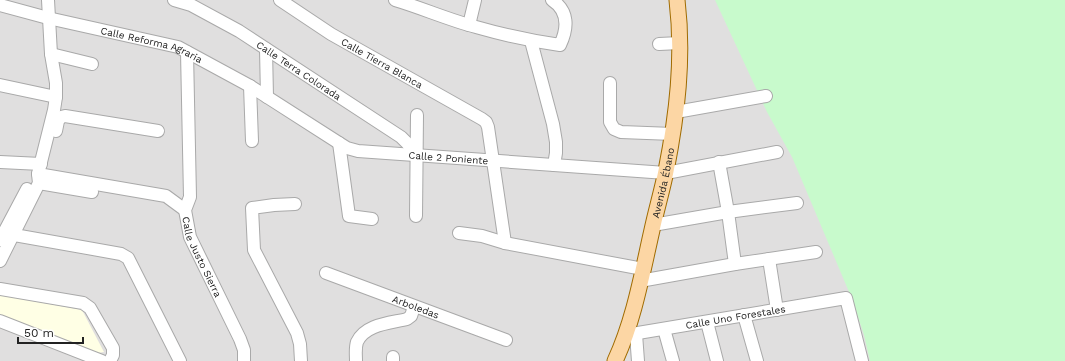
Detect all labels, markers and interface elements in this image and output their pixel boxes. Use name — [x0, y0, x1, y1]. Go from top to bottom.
street label: Calle Reforma Agraria — [100, 24, 205, 65]
street label: Calle Tierra Blanca — [340, 36, 425, 90]
street label: Calle Terra Colorada — [255, 39, 344, 102]
street label: Avenida Ébano — [649, 147, 676, 219]
street label: Calle 2 Poniente — [408, 149, 489, 166]
street label: Calle Justo Sierra — [181, 216, 224, 299]
street label: Arboledas — [391, 293, 441, 320]
street label: Calle Uno Forestales — [685, 303, 786, 330]
scale bar — [18, 319, 83, 345]
text: 50 m — [24, 326, 54, 340]

